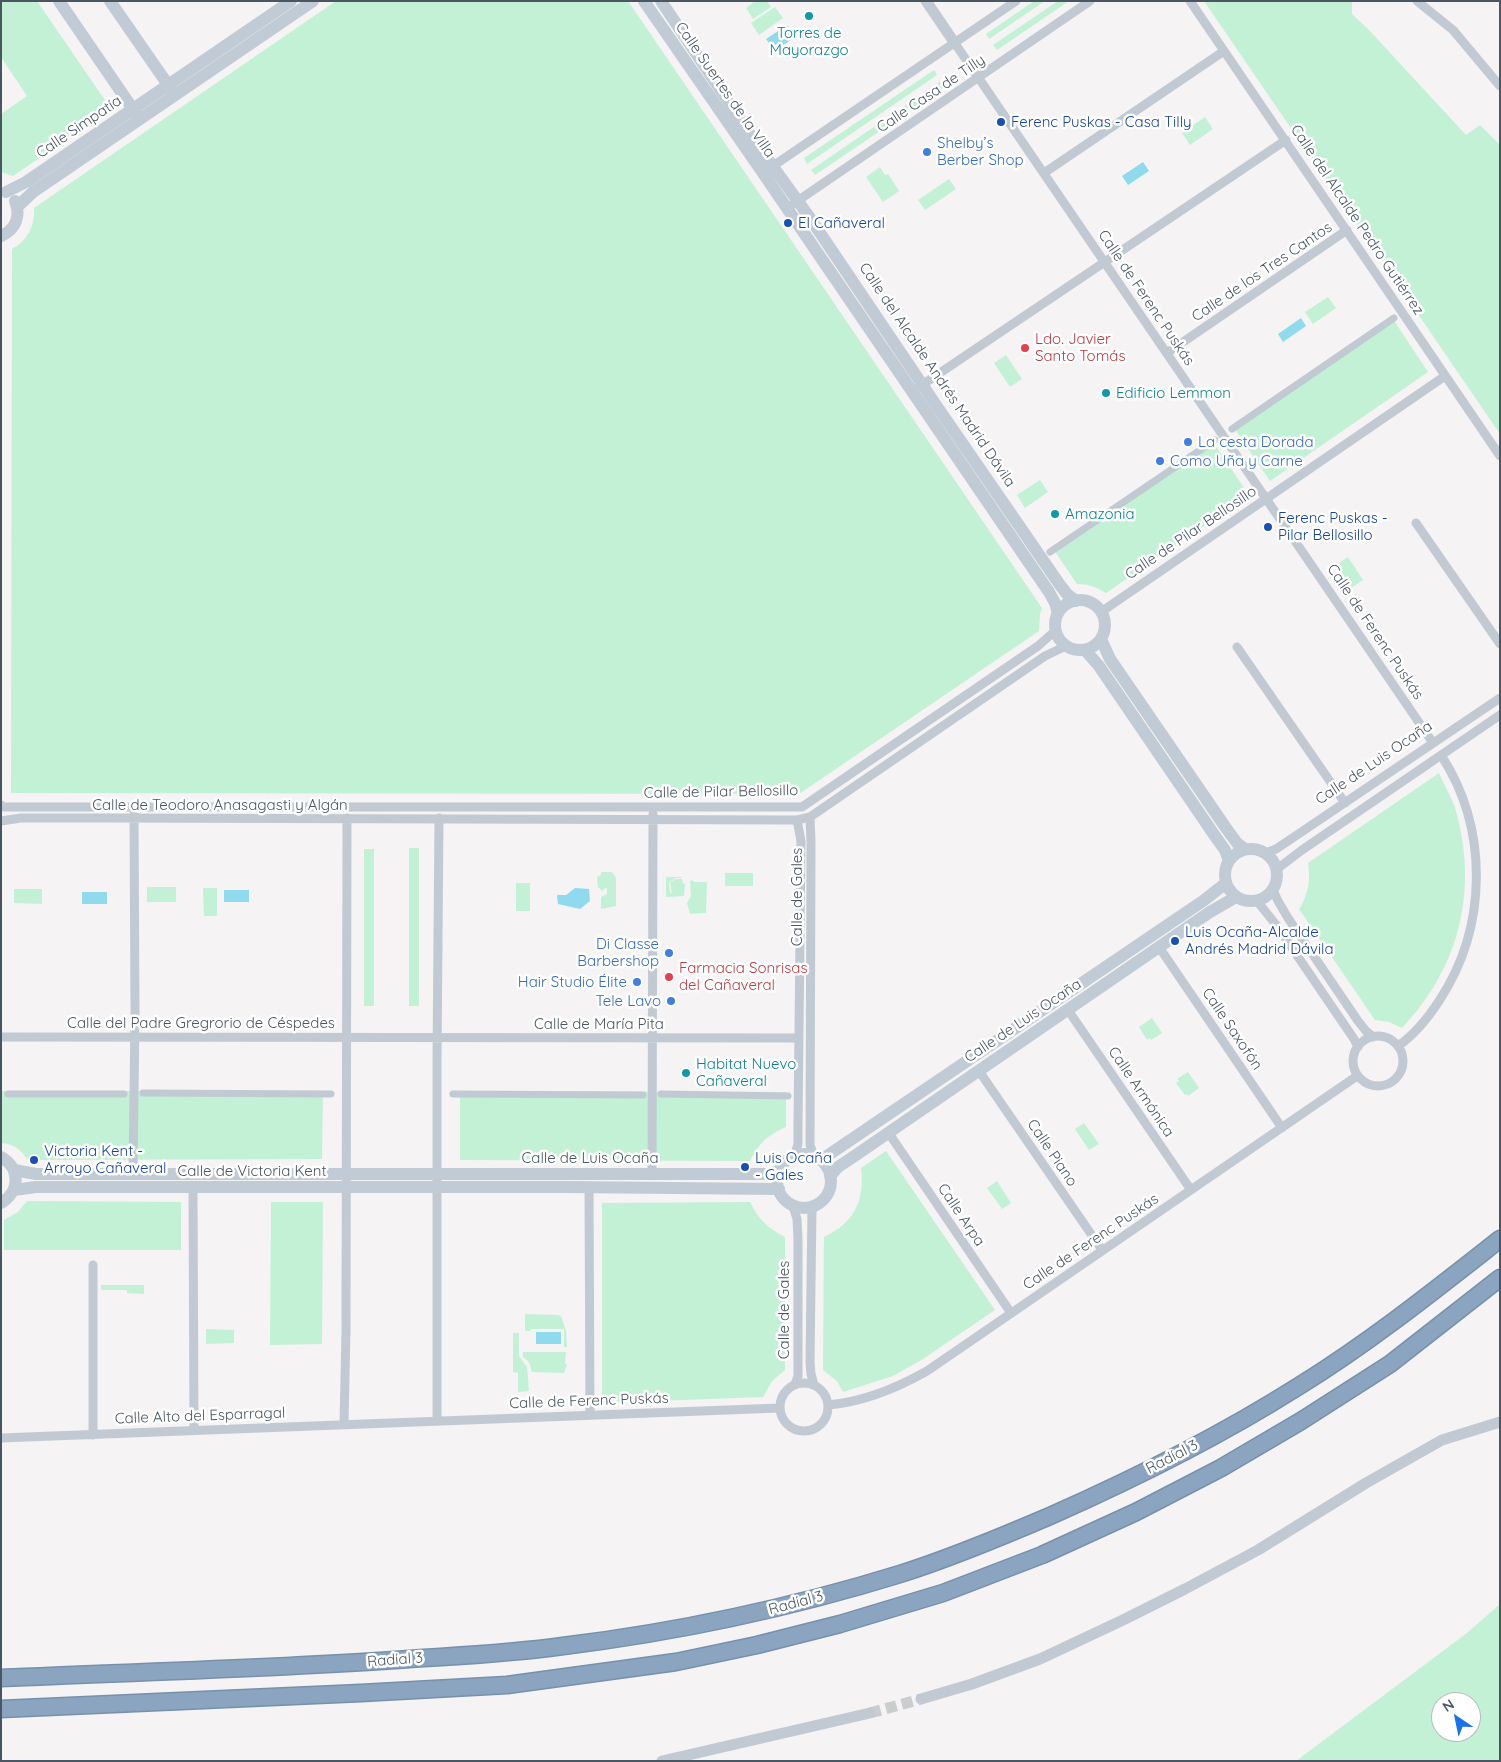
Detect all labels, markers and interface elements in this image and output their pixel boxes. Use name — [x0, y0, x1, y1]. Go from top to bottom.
marker: Torres de Mayorazgo — [803, 10, 815, 22]
street label: Calle Suertes de la Villa — [671, 19, 779, 161]
place label: Torres de Mayorazgo — [770, 24, 848, 59]
street label: Calle Casa de Tilly — [874, 51, 988, 137]
street label: Calle Simpatía — [33, 92, 125, 162]
place label: Ferenc Puskas - Casa Tilly — [1011, 113, 1191, 131]
marker: Ferenc Puskas - Casa Tilly — [995, 116, 1007, 128]
street label: Calle del Alcalde Pedro Gutiérrez — [1286, 121, 1428, 319]
place label: Shelby’s Berber Shop — [937, 134, 1024, 169]
marker: Shelby’s Berber Shop — [921, 146, 933, 158]
place label: El Cañaveral — [798, 214, 885, 232]
marker: El Cañaveral — [782, 217, 794, 229]
street label: Calle de los Tres Cantos — [1188, 218, 1336, 326]
street label: Calle de Ferenc Puskás — [1094, 227, 1198, 369]
street label: Calle del Alcalde Andrés Madrid Dávila — [855, 259, 1019, 491]
place label: Ldo. Javier Santo Tomás — [1035, 330, 1125, 365]
marker: Ldo. Javier Santo Tomás — [1019, 342, 1031, 354]
place label: Edificio Lemmon — [1116, 384, 1231, 402]
marker: Edificio Lemmon — [1100, 387, 1112, 399]
place label: La cesta Dorada — [1198, 433, 1314, 451]
marker: La cesta Dorada — [1182, 436, 1194, 448]
place label: Como Uña y Carne — [1170, 452, 1303, 470]
marker: Como Uña y Carne — [1154, 455, 1166, 467]
street label: Calle de Pilar Bellosillo — [1122, 482, 1260, 584]
place label: Amazonia — [1065, 505, 1135, 523]
marker: Amazonia — [1049, 508, 1061, 520]
place label: Ferenc Puskas - Pilar Bellosillo — [1278, 509, 1388, 544]
marker: Ferenc Puskas - Pilar Bellosillo — [1262, 521, 1274, 533]
street label: Calle de Ferenc Puskás — [1323, 561, 1427, 703]
street label: Calle de Luis Ocaña — [1312, 717, 1436, 809]
street label: Calle de Pilar Bellosillo — [644, 782, 798, 802]
street label: Calle de Teodoro Anasagasti y Algán — [92, 796, 348, 814]
street label: Calle de Gales — [788, 848, 806, 946]
place label: Luis Ocaña-Alcalde Andrés Madrid Dávila — [1185, 923, 1334, 958]
place label: Di Classe Barbershop — [577, 935, 659, 970]
marker: Luis Ocaña-Alcalde Andrés Madrid Dávila — [1169, 935, 1181, 947]
marker: Di Classe Barbershop — [663, 947, 675, 959]
place label: Farmacia Sonrisas del Cañaveral — [679, 959, 807, 994]
marker: Farmacia Sonrisas del Cañaveral — [663, 971, 675, 983]
place label: Hair Studio Élite — [518, 973, 627, 991]
street label: Calle de Luis Ocaña — [961, 975, 1085, 1067]
marker: Hair Studio Élite — [631, 976, 643, 988]
street label: Calle Saxofón — [1198, 985, 1266, 1073]
place label: Tele Lavo — [596, 992, 661, 1010]
marker: Tele Lavo — [665, 995, 677, 1007]
street label: Calle del Padre Gregrorio de Céspedes — [67, 1014, 335, 1032]
street label: Calle de María Pita — [534, 1015, 664, 1033]
street label: Calle Armónica — [1104, 1043, 1178, 1141]
place label: Habitat Nuevo Cañaveral — [696, 1055, 796, 1090]
marker: Habitat Nuevo Cañaveral — [680, 1067, 692, 1079]
street label: Calle Piano — [1023, 1116, 1081, 1190]
place label: Victoria Kent - Arroyo Cañaveral — [44, 1142, 167, 1177]
street label: Calle de Luis Ocaña — [522, 1149, 658, 1167]
place label: Luis Ocaña - Gales — [755, 1149, 832, 1184]
marker: Victoria Kent - Arroyo Cañaveral — [28, 1154, 40, 1166]
marker: Luis Ocaña - Gales — [739, 1161, 751, 1173]
street label: Calle de Victoria Kent — [177, 1162, 327, 1180]
street label: Calle Arpa — [933, 1180, 989, 1250]
street label: Calle de Ferenc Puskás — [1020, 1190, 1162, 1294]
street label: Calle de Gales — [775, 1261, 793, 1359]
street label: Calle de Ferenc Puskás — [509, 1389, 669, 1413]
street label: Calle Alto del Esparragal — [114, 1404, 286, 1428]
street label: Radial 3 — [1143, 1436, 1201, 1478]
street label: Radial 3 — [767, 1587, 825, 1619]
street label: Radial 3 — [366, 1649, 424, 1671]
north arrow — [1431, 1692, 1481, 1742]
text: N — [1439, 1695, 1457, 1716]

